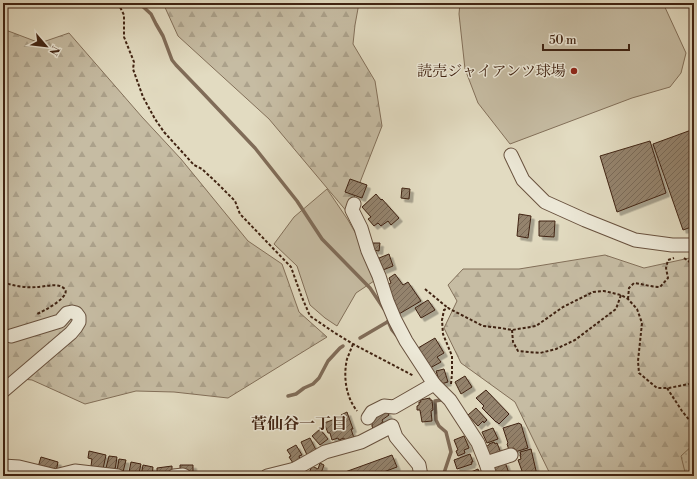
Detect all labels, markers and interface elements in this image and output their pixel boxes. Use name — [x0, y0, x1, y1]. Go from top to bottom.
north arrow — [26, 26, 66, 66]
scale bar — [543, 26, 629, 52]
text: 50 m — [549, 33, 577, 48]
text: N — [46, 43, 62, 58]
place label: 読売ジャイアンツ球場 — [417, 62, 566, 81]
marker: 読売ジャイアンツ球場 — [569, 66, 579, 76]
district label: 菅仙谷一丁目 — [251, 414, 347, 434]

